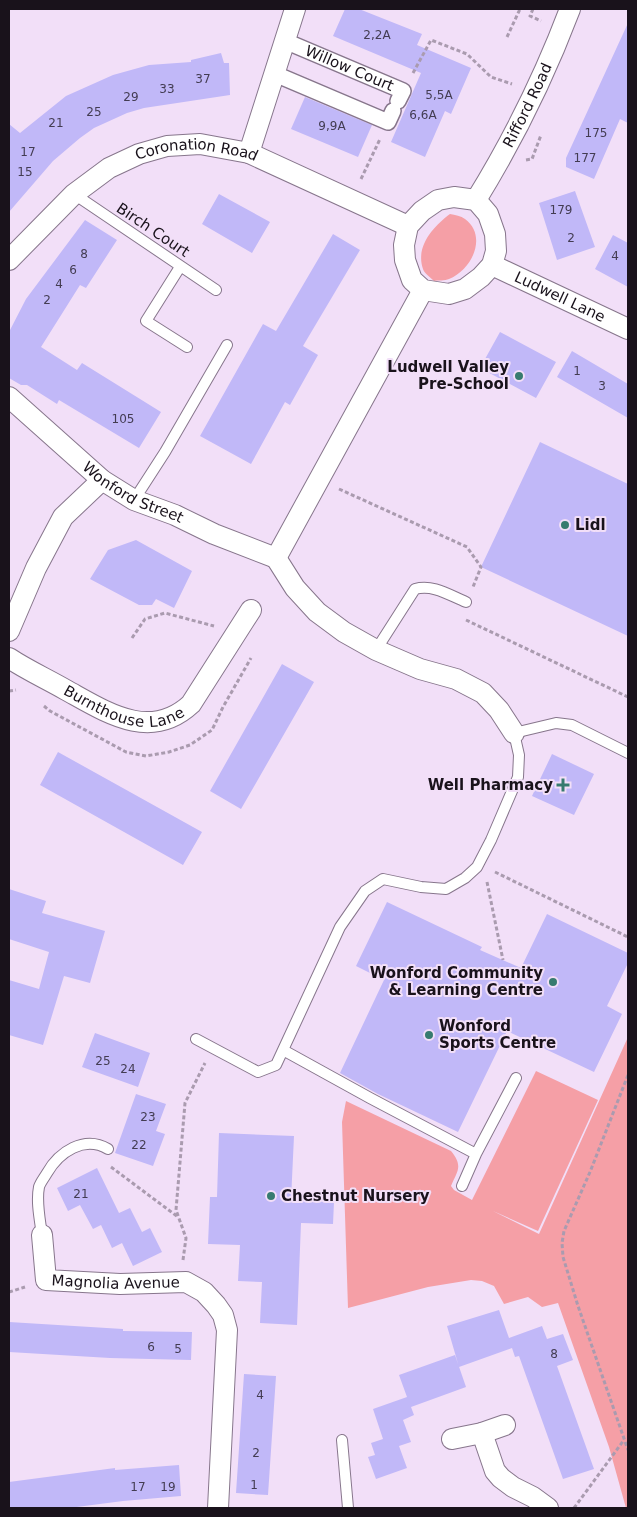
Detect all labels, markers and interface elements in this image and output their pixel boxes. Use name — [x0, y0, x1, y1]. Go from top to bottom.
house number: 2,2A — [363, 28, 391, 42]
street label: Willow Court — [302, 42, 397, 95]
street label: Rifford Road — [499, 60, 556, 151]
house number: 37 — [195, 72, 211, 86]
house number: 33 — [159, 82, 175, 96]
house number: 5,5A — [425, 88, 453, 102]
house number: 29 — [123, 90, 139, 104]
house number: 25 — [86, 105, 102, 119]
house number: 6,6A — [409, 108, 437, 122]
house number: 21 — [48, 116, 64, 130]
house number: 9,9A — [318, 119, 346, 133]
house number: 175 — [585, 126, 607, 140]
street label: Coronation Road — [133, 135, 261, 165]
house number: 17 — [20, 145, 36, 159]
house number: 177 — [574, 151, 596, 165]
house number: 15 — [17, 165, 33, 179]
street label: Birch Court — [113, 199, 193, 261]
house number: 179 — [550, 203, 572, 217]
house number: 2 — [567, 231, 575, 245]
house number: 8 — [80, 247, 88, 261]
house number: 4 — [611, 249, 619, 263]
house number: 6 — [69, 263, 77, 277]
street label: Ludwell Lane — [512, 268, 608, 326]
house number: 4 — [55, 277, 63, 291]
house number: 2 — [43, 293, 51, 307]
place label: Ludwell Valley Pre-School — [387, 358, 509, 393]
house number: 1 — [573, 364, 581, 378]
marker: Ludwell Valley Pre-School — [513, 370, 525, 382]
house number: 3 — [598, 379, 606, 393]
house number: 105 — [112, 412, 134, 426]
street label: Wonford Street — [79, 458, 187, 527]
place label: Lidl — [575, 516, 606, 534]
marker: Lidl — [559, 519, 571, 531]
street label: Burnthouse Lane — [61, 682, 188, 731]
place label: Well Pharmacy — [428, 776, 553, 794]
marker: Well Pharmacy — [557, 779, 569, 791]
place label: Wonford Community & Learning Centre — [370, 964, 543, 999]
marker: Wonford Community & Learning Centre — [547, 976, 559, 988]
place label: Wonford Sports Centre — [439, 1017, 556, 1052]
marker: Wonford Sports Centre — [423, 1029, 435, 1041]
house number: 25 — [95, 1054, 111, 1068]
house number: 24 — [120, 1062, 136, 1076]
house number: 23 — [140, 1110, 156, 1124]
house number: 22 — [131, 1138, 147, 1152]
house number: 21 — [73, 1187, 89, 1201]
place label: Chestnut Nursery — [281, 1187, 430, 1205]
marker: Chestnut Nursery — [265, 1190, 277, 1202]
street label: Magnolia Avenue — [51, 1271, 180, 1293]
house number: 6 — [147, 1340, 155, 1354]
house number: 5 — [174, 1342, 182, 1356]
house number: 8 — [550, 1347, 558, 1361]
house number: 4 — [256, 1388, 264, 1402]
house number: 2 — [252, 1446, 260, 1460]
house number: 1 — [250, 1478, 258, 1492]
house number: 17 — [130, 1480, 146, 1494]
house number: 19 — [160, 1480, 176, 1494]

